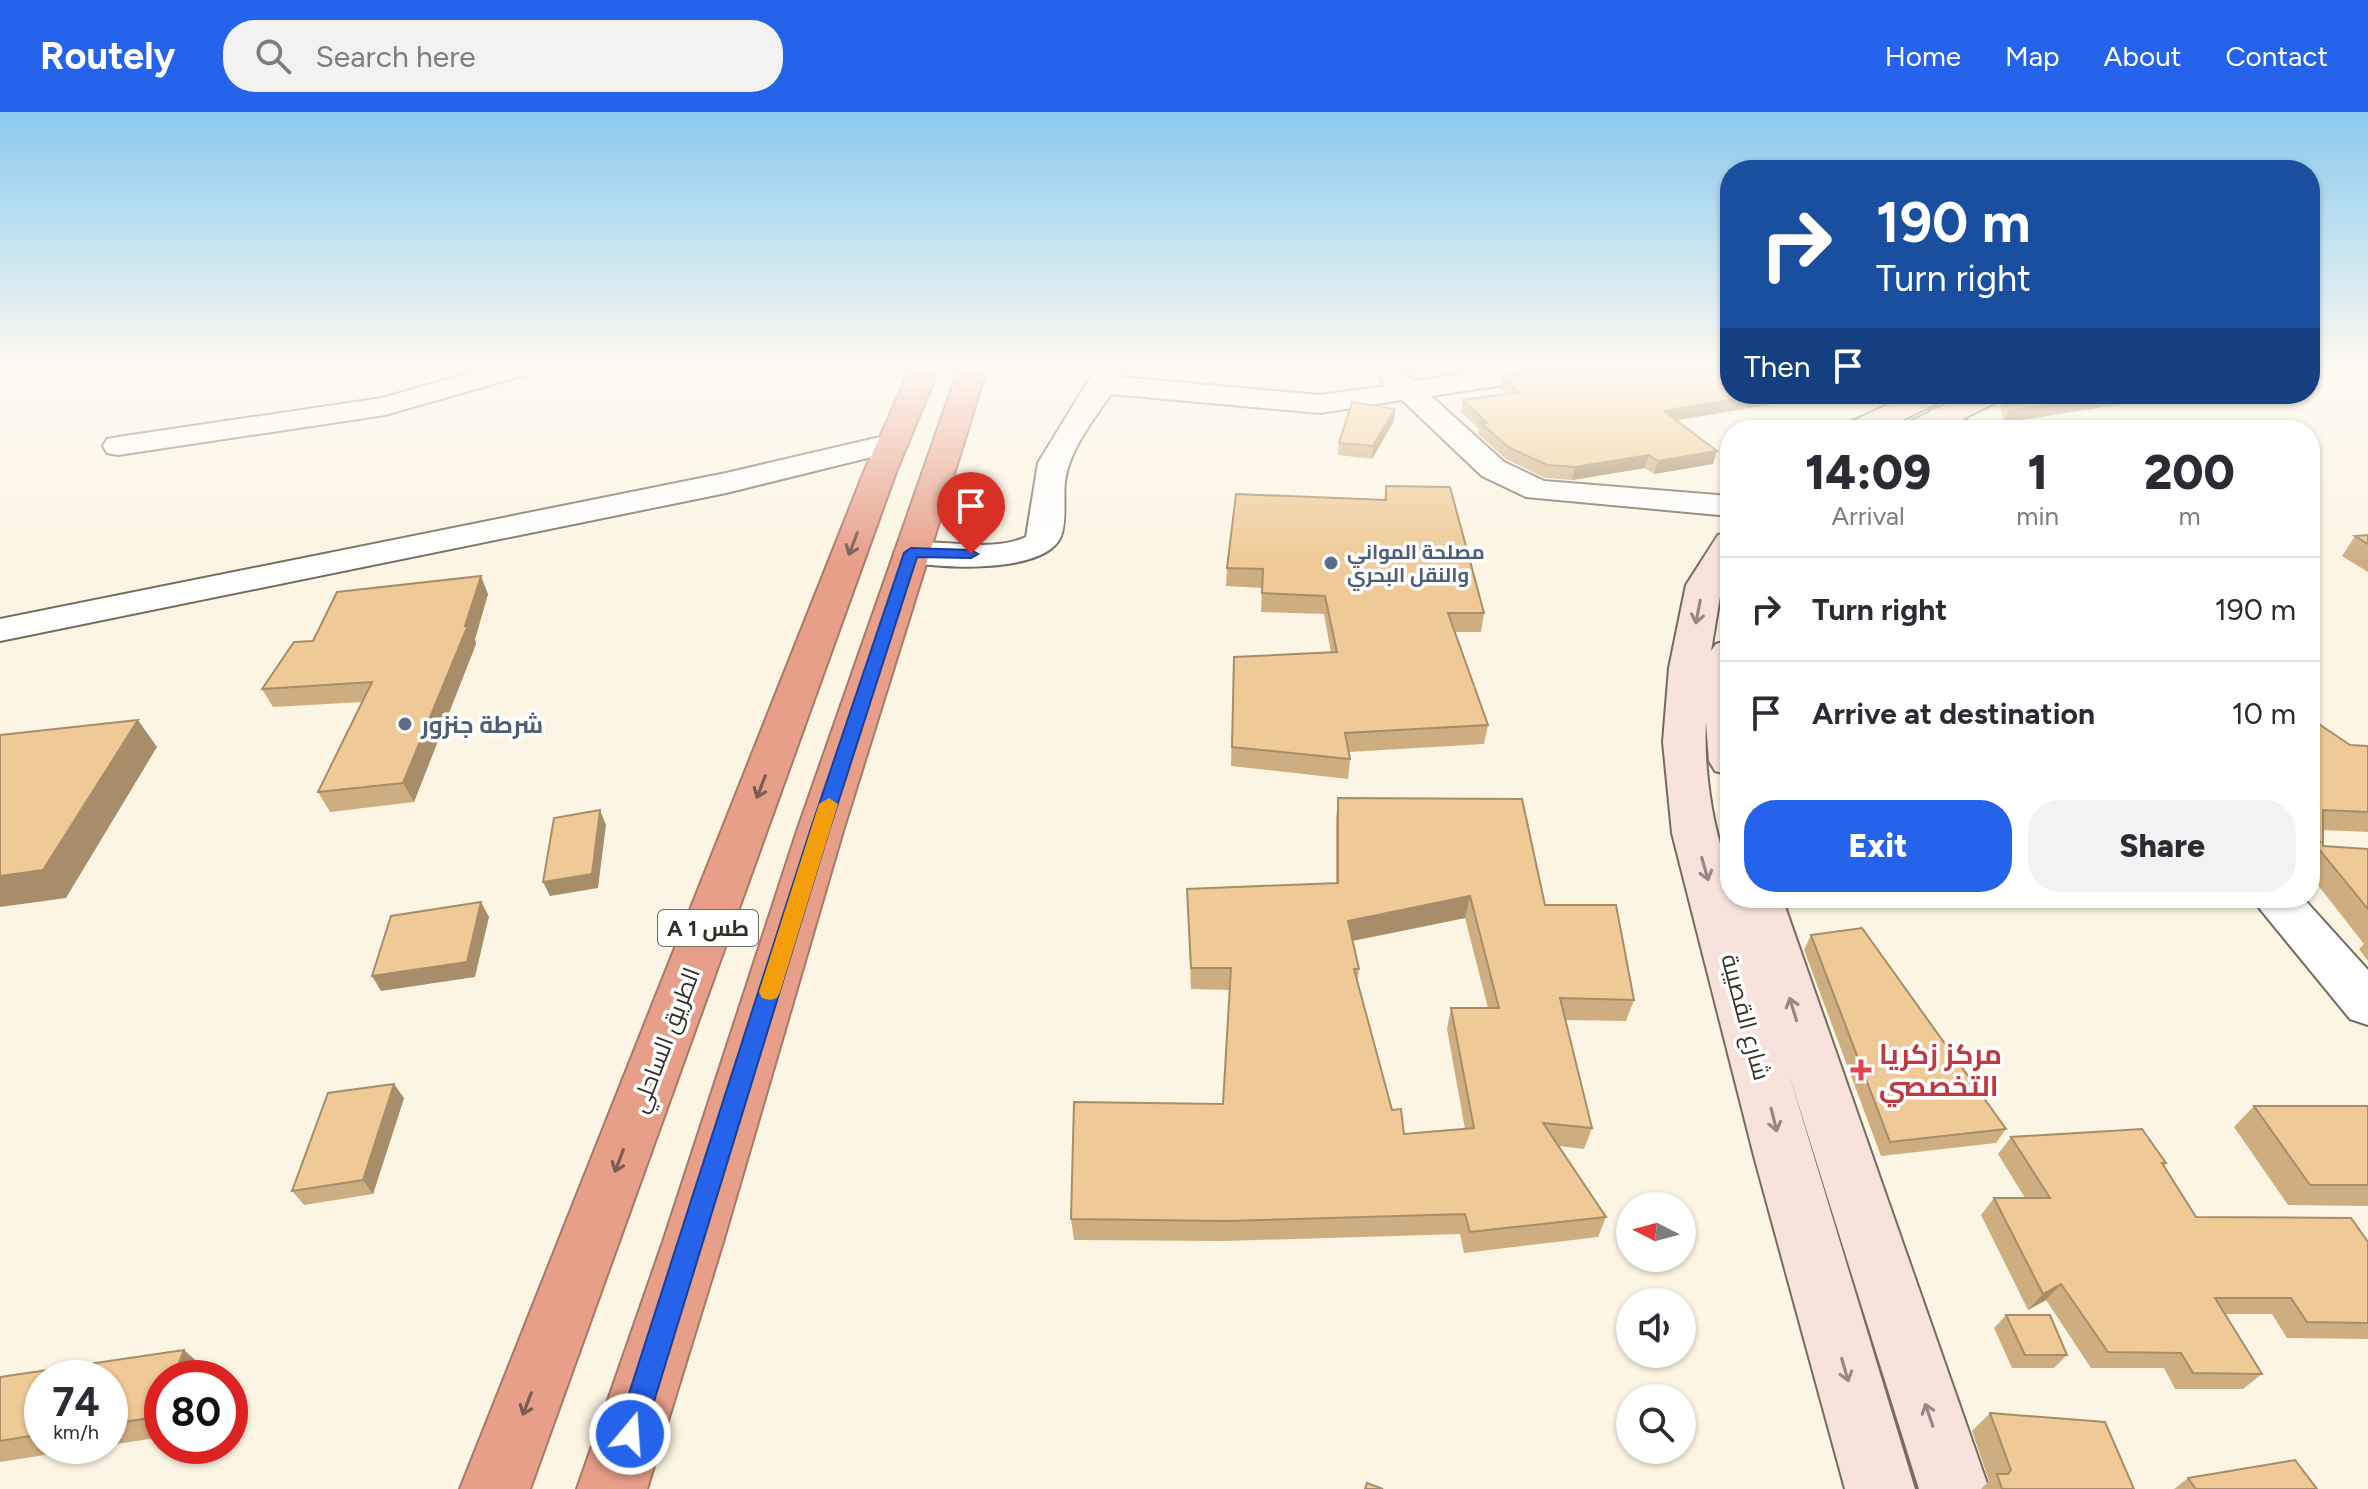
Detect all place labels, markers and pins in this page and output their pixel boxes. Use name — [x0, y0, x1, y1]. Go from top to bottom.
pin — [937, 472, 1005, 554]
place label: مصلحة المواني والنقل البحري — [1347, 540, 1485, 591]
marker: مصلحة المواني والنقل البحري — [1322, 554, 1340, 572]
place label: شرطة جنزور — [420, 710, 543, 739]
marker: شرطة جنزور — [396, 715, 414, 733]
place label: مركز زكريا التخصصي — [1879, 1037, 2002, 1108]
marker: مركز زكريا التخصصي — [1850, 1059, 1872, 1081]

